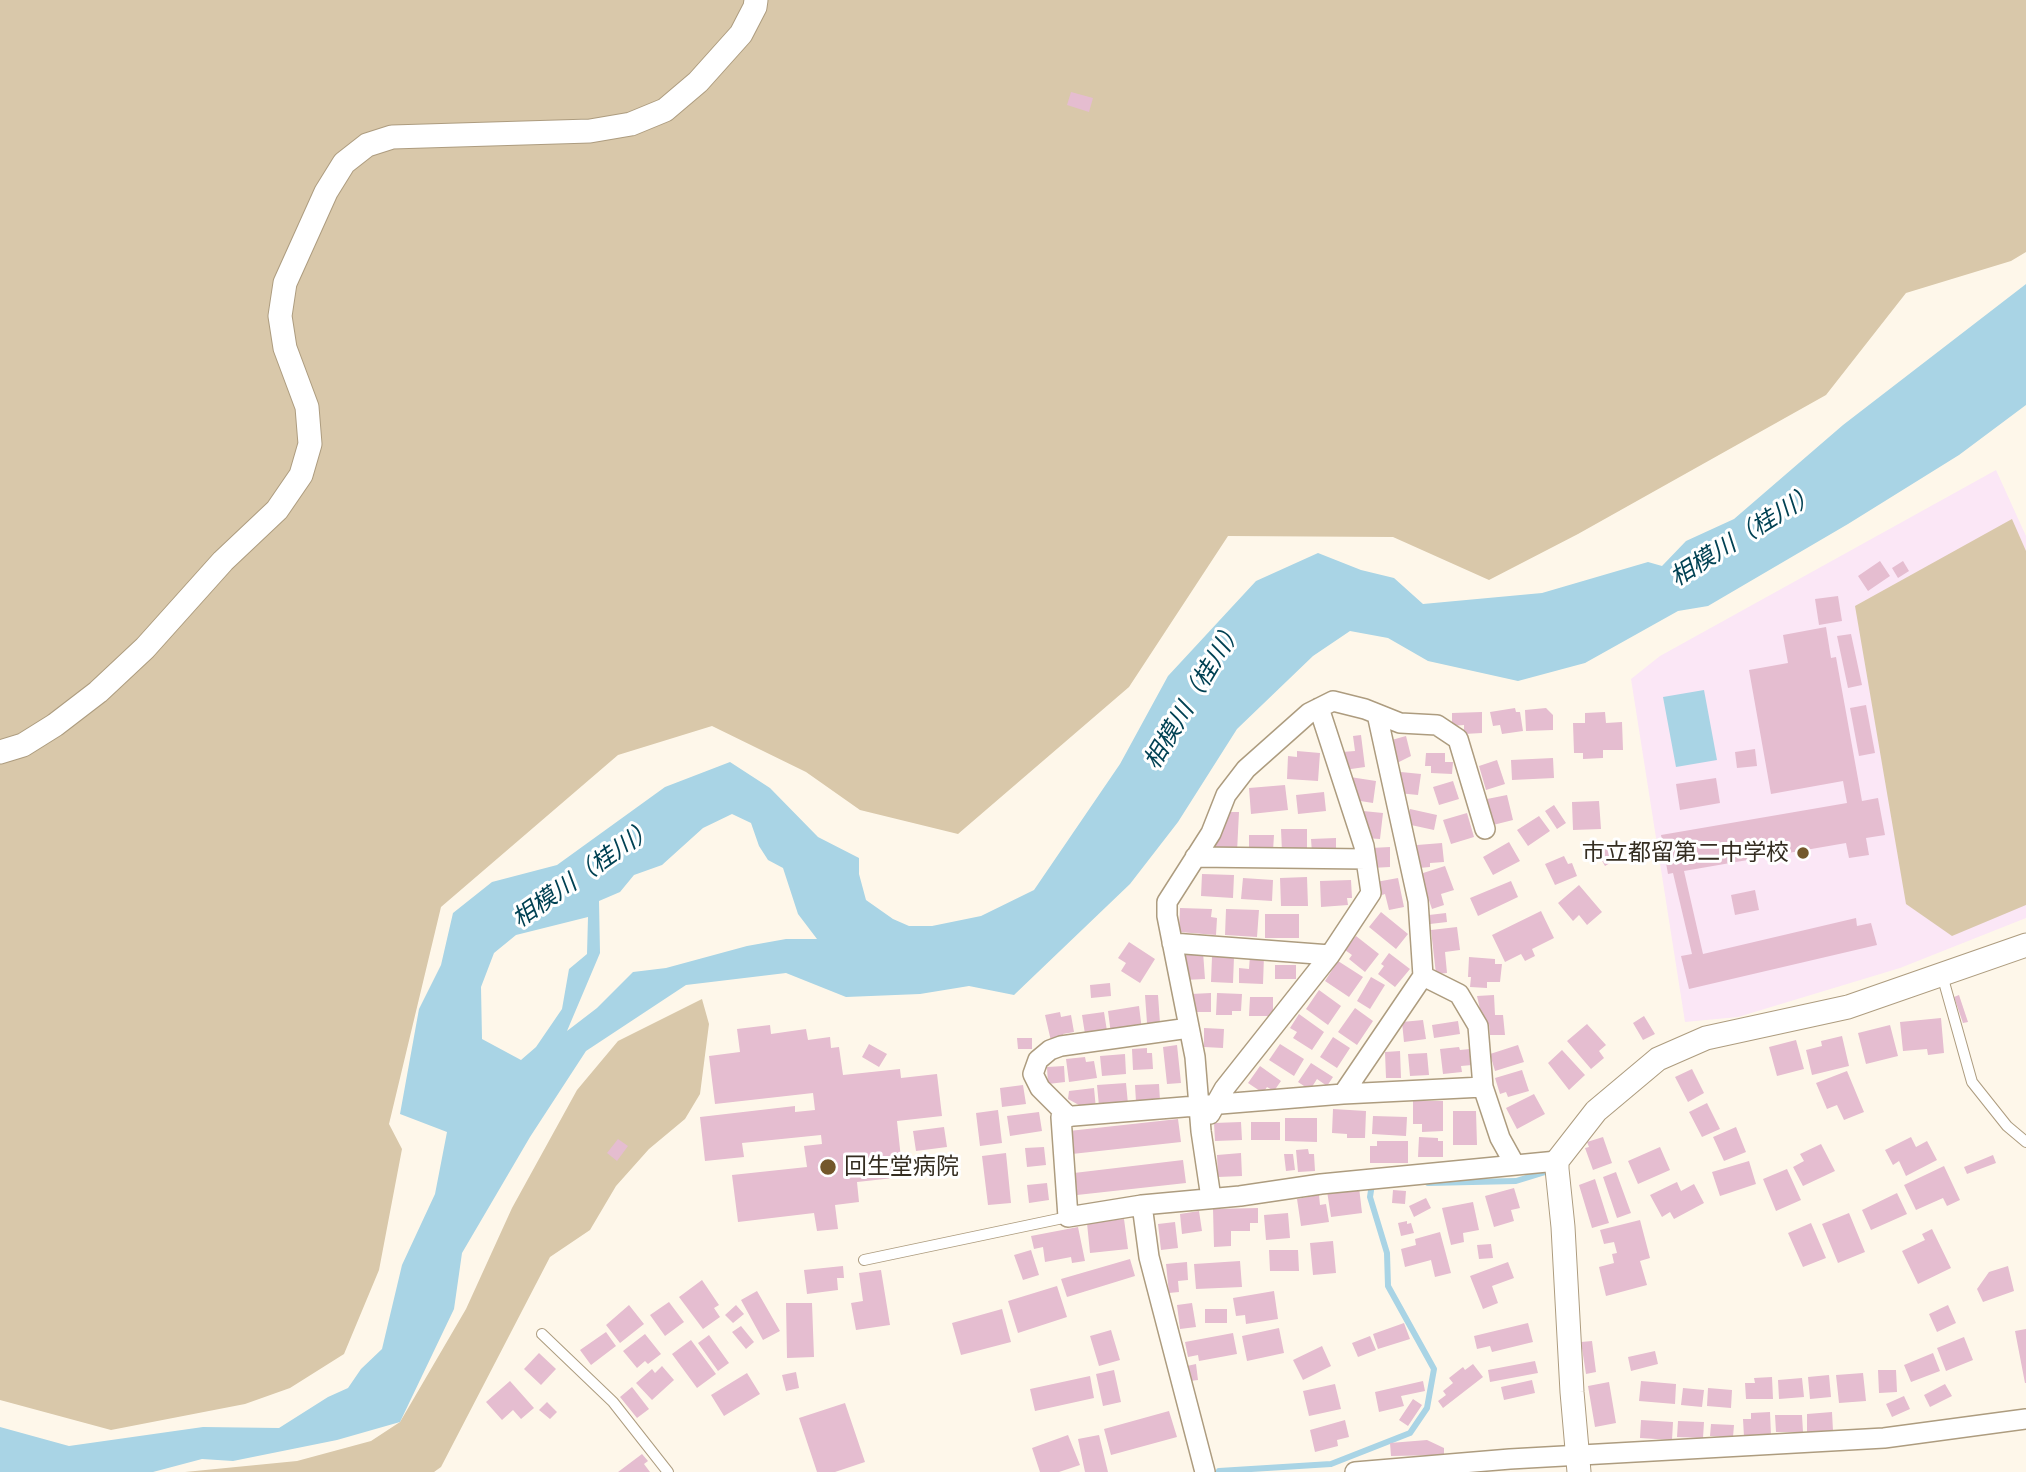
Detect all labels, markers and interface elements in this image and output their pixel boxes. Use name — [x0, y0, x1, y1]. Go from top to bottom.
water label: 相模川（桂川） — [1665, 479, 1823, 593]
water label: 相模川（桂川） — [1138, 616, 1250, 774]
water label: 相模川（桂川） — [507, 814, 661, 934]
place label: 市立都留第二中学校 — [1582, 839, 1789, 867]
marker: 市立都留第二中学校 — [1795, 845, 1811, 861]
place label: 回生堂病院 — [844, 1153, 959, 1181]
marker: 回生堂病院 — [818, 1157, 838, 1177]

